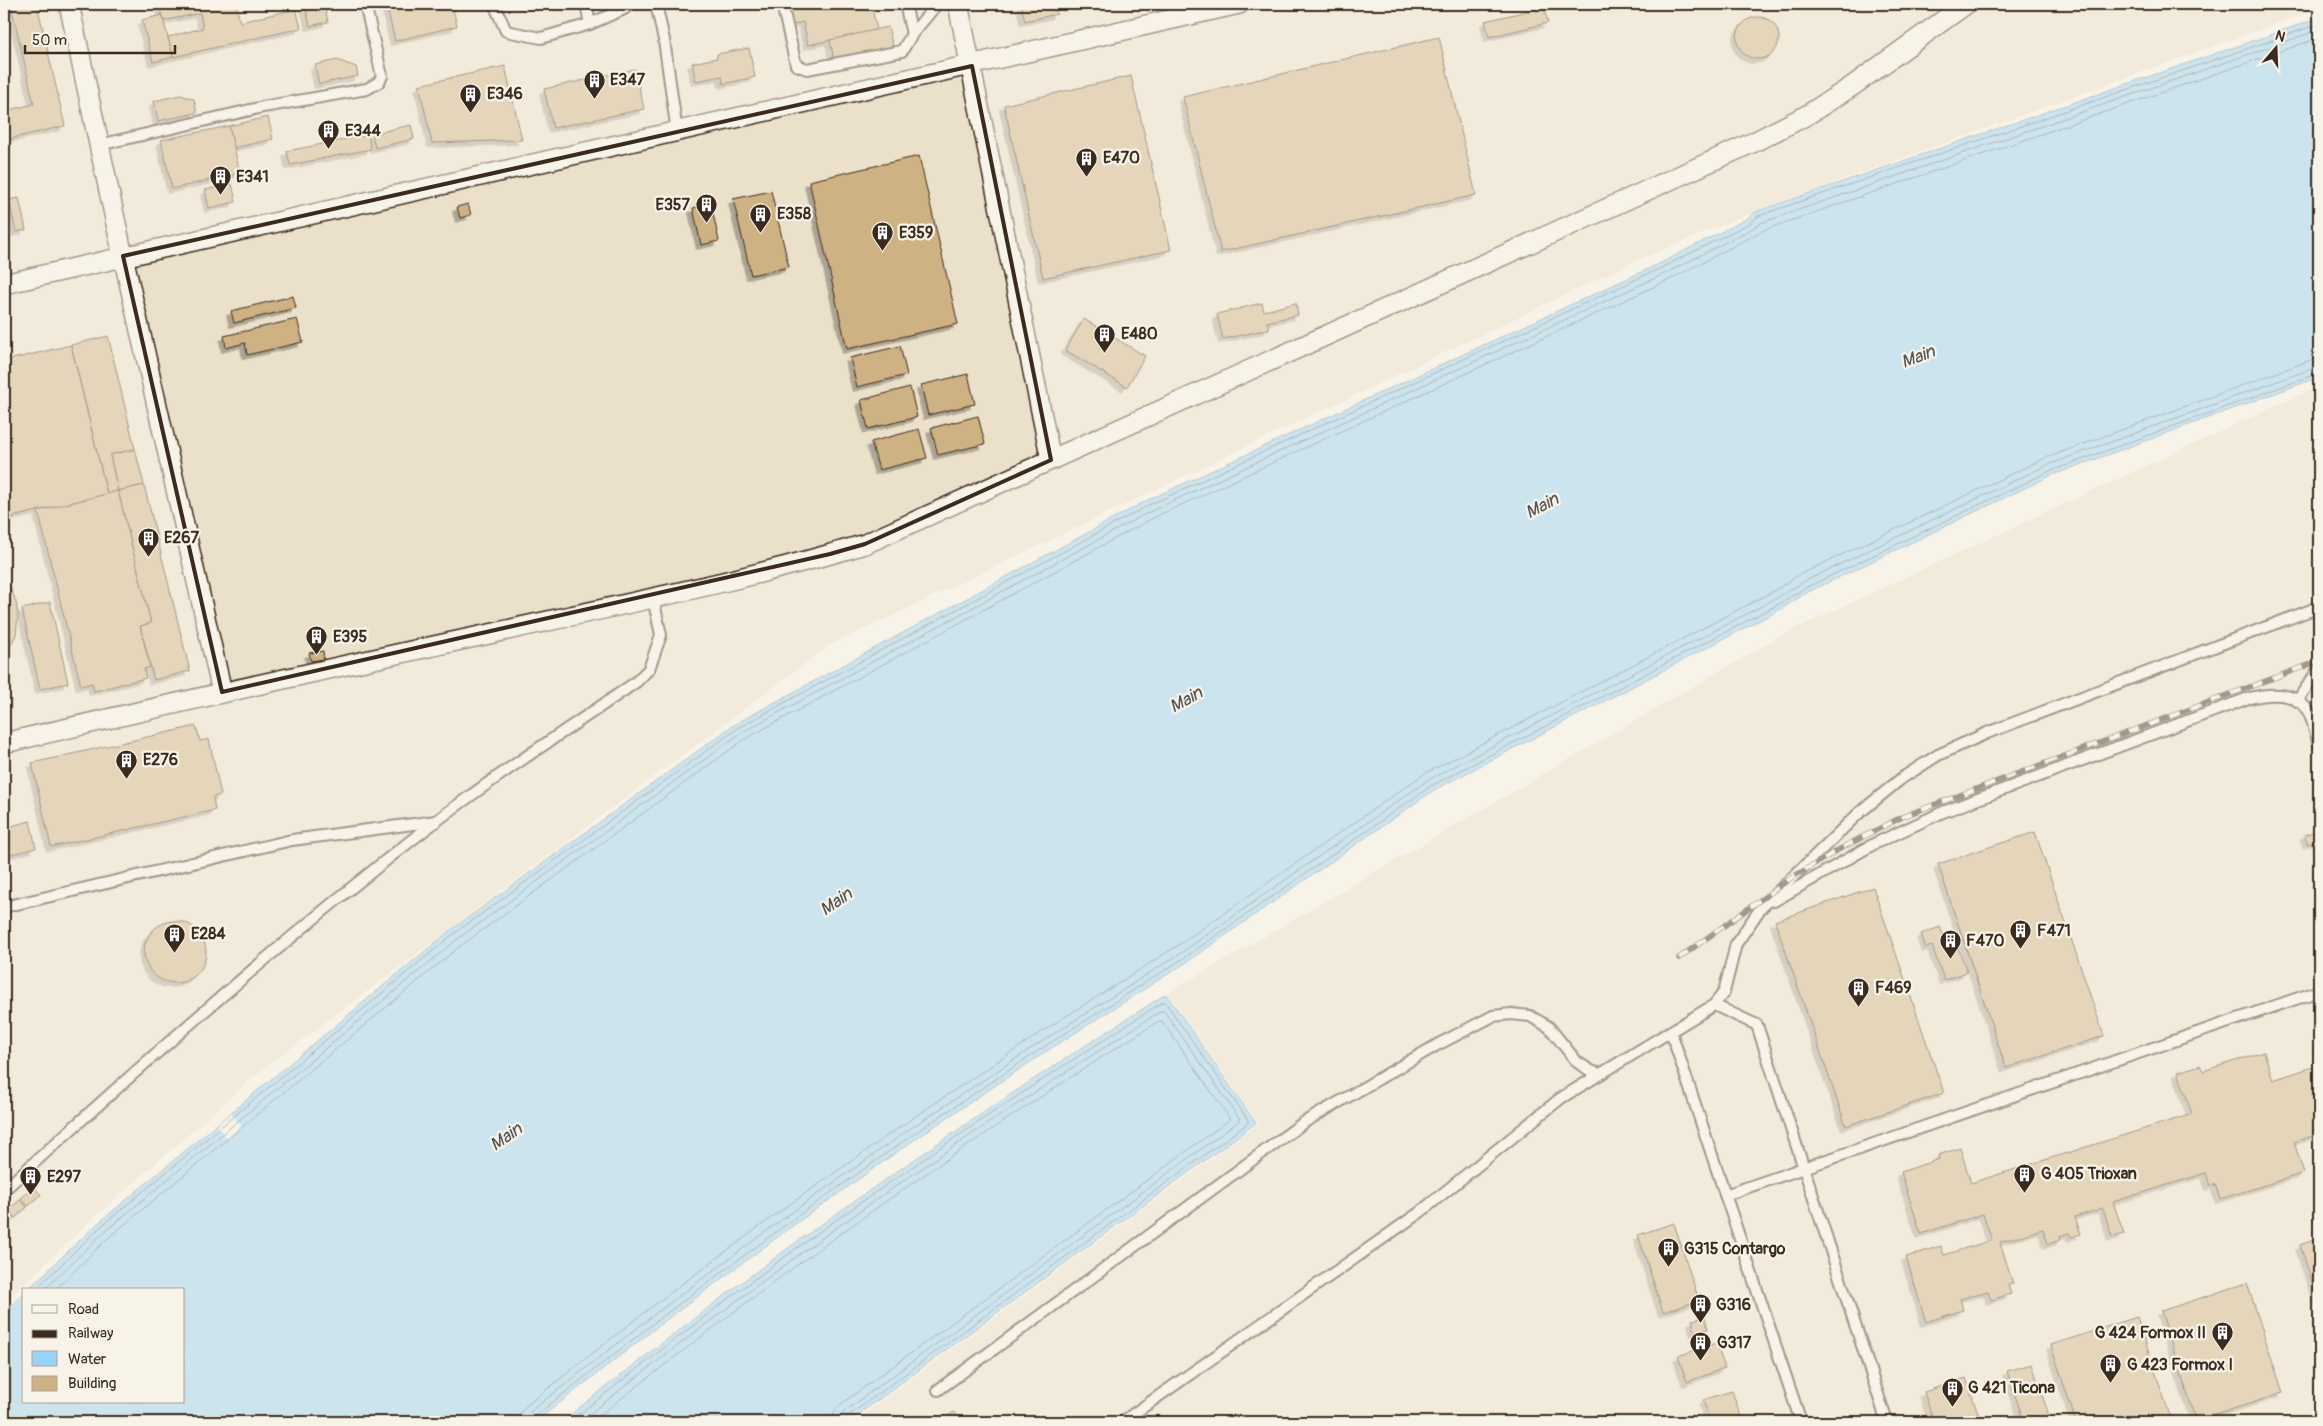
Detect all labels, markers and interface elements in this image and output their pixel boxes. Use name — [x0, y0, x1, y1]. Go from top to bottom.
scale bar — [25, 22, 175, 54]
north arrow — [2250, 22, 2300, 72]
text: N — [2273, 27, 2287, 46]
text: 50 m — [32, 31, 67, 50]
building icon: E347 — [582, 68, 606, 99]
place label: E347 — [610, 70, 646, 90]
building icon: E346 — [459, 82, 483, 113]
place label: E346 — [487, 84, 523, 104]
building icon: E344 — [317, 119, 341, 150]
place label: E344 — [345, 121, 382, 141]
building icon: E470 — [1075, 146, 1099, 177]
place label: E470 — [1103, 148, 1140, 168]
building icon: E341 — [208, 165, 232, 196]
place label: E341 — [236, 167, 269, 187]
building icon: E357 — [694, 193, 718, 224]
place label: E357 — [656, 195, 691, 215]
building icon: E358 — [749, 202, 773, 233]
place label: E358 — [777, 204, 811, 224]
building icon: E359 — [871, 221, 895, 252]
place label: E359 — [899, 223, 933, 243]
building icon: E480 — [1093, 322, 1117, 353]
place label: E480 — [1121, 324, 1158, 344]
water label: Main — [1898, 340, 1939, 374]
water label: Main — [1521, 487, 1563, 524]
building icon: E267 — [136, 526, 160, 557]
place label: E267 — [164, 528, 199, 548]
building icon: E395 — [305, 625, 329, 656]
place label: E395 — [333, 627, 367, 647]
water label: Main — [1165, 681, 1207, 718]
building icon: E276 — [115, 748, 139, 779]
place label: E276 — [143, 750, 178, 770]
water label: Main — [815, 882, 857, 921]
building icon: F471 — [2009, 919, 2033, 950]
place label: F471 — [2037, 921, 2071, 941]
building icon: E284 — [163, 922, 187, 953]
place label: E284 — [191, 924, 226, 944]
building icon: F470 — [1938, 929, 1962, 960]
place label: F470 — [1966, 931, 2004, 951]
building icon: F469 — [1847, 976, 1871, 1007]
place label: F469 — [1875, 978, 1911, 998]
water label: Main — [485, 1117, 527, 1156]
building icon: G 405 Trioxan — [2013, 1162, 2037, 1193]
place label: G 405 Trioxan — [2041, 1164, 2137, 1184]
building icon: E297 — [19, 1165, 43, 1196]
place label: E297 — [47, 1167, 82, 1187]
building icon: G315 Contargo — [1656, 1237, 1680, 1268]
place label: G315 Contargo — [1684, 1239, 1786, 1259]
legend — [22, 1288, 185, 1404]
building icon: G316 — [1688, 1293, 1712, 1324]
place label: G316 — [1716, 1295, 1751, 1315]
text: Road — [68, 1300, 99, 1319]
building icon: G 424 Formox II — [2210, 1321, 2234, 1352]
place label: G 424 Formox II — [2095, 1323, 2206, 1343]
text: Railway — [68, 1324, 114, 1343]
building icon: G317 — [1689, 1331, 1713, 1362]
place label: G317 — [1717, 1333, 1752, 1353]
text: Water — [68, 1350, 107, 1369]
building icon: G 423 Formox I — [2099, 1353, 2123, 1384]
place label: G 423 Formox I — [2127, 1355, 2233, 1375]
text: Building — [68, 1374, 116, 1393]
building icon: G 421 Ticona — [1940, 1376, 1964, 1407]
place label: G 421 Ticona — [1968, 1378, 2055, 1398]

